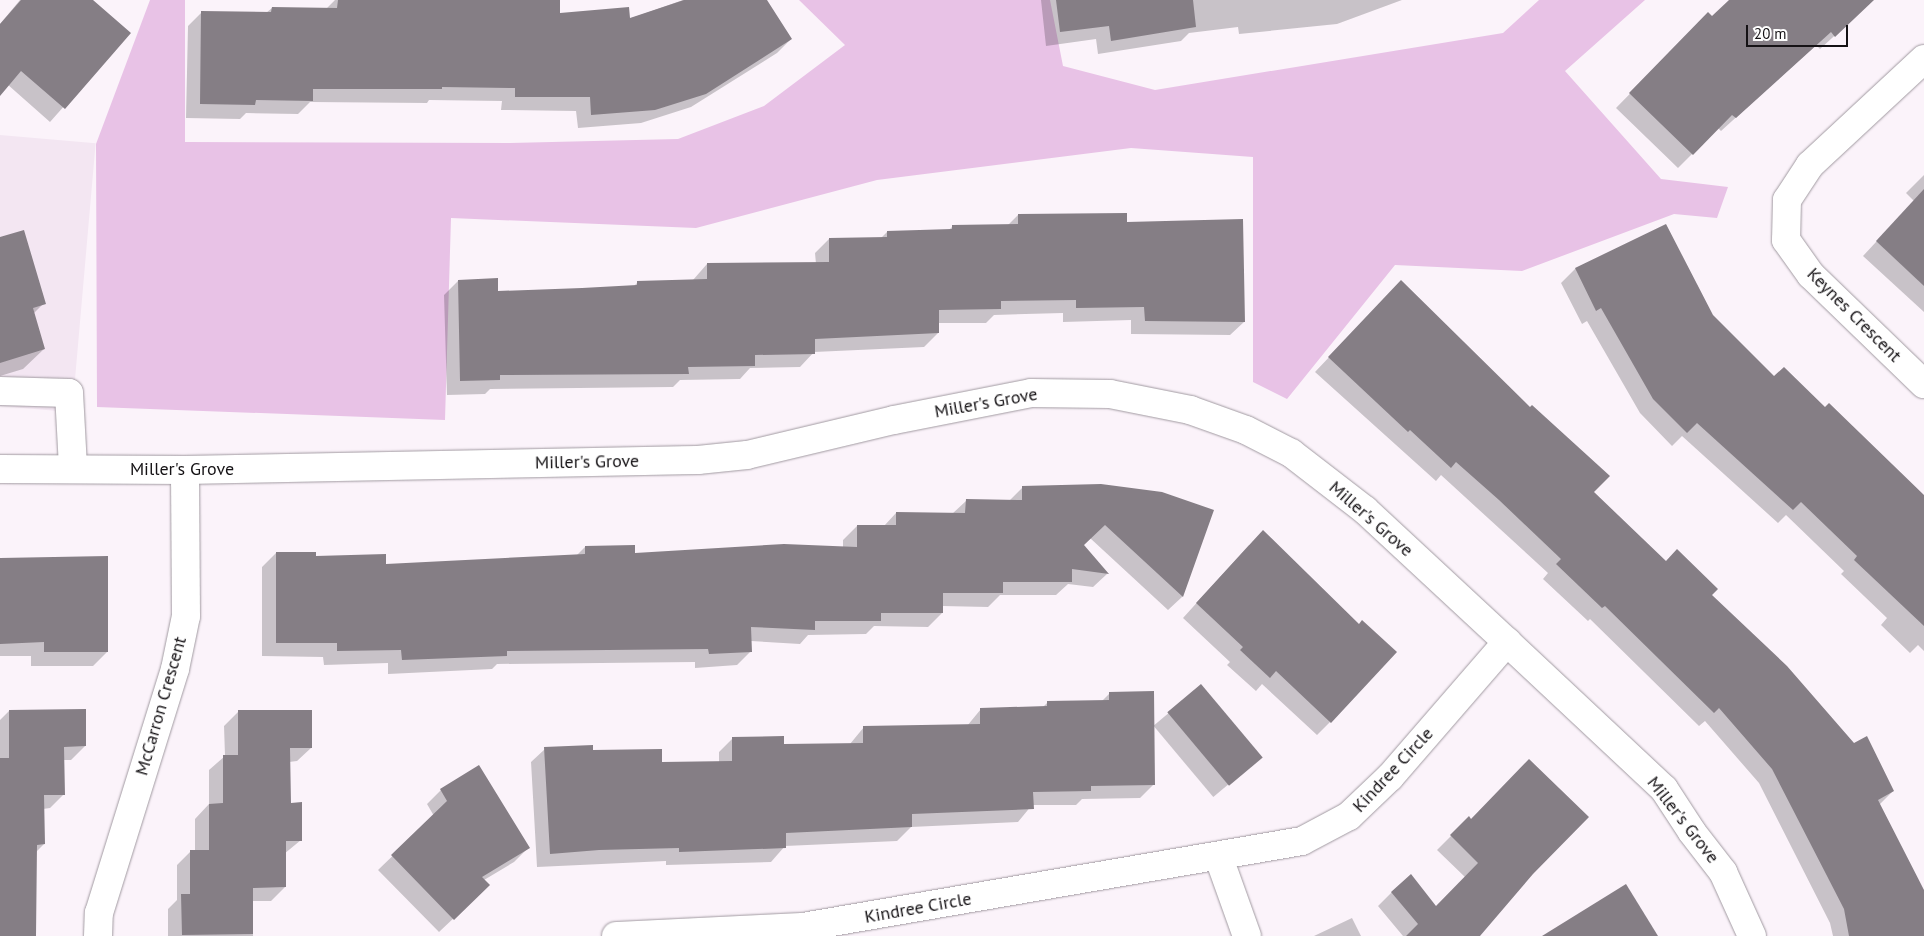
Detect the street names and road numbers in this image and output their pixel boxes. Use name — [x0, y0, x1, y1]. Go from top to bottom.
street label: Keynes Crescent — [1802, 263, 1906, 367]
street label: Miller's Grove — [933, 383, 1039, 423]
street label: Miller's Grove — [535, 450, 639, 474]
street label: Miller's Grove — [130, 458, 234, 480]
street label: Miller's Grove — [1325, 477, 1417, 561]
street label: McCarron Crescent — [131, 634, 191, 778]
street label: Kindree Circle — [1348, 723, 1438, 817]
street label: Miller's Grove — [1642, 772, 1724, 868]
street label: Kindree Circle — [863, 888, 973, 928]

